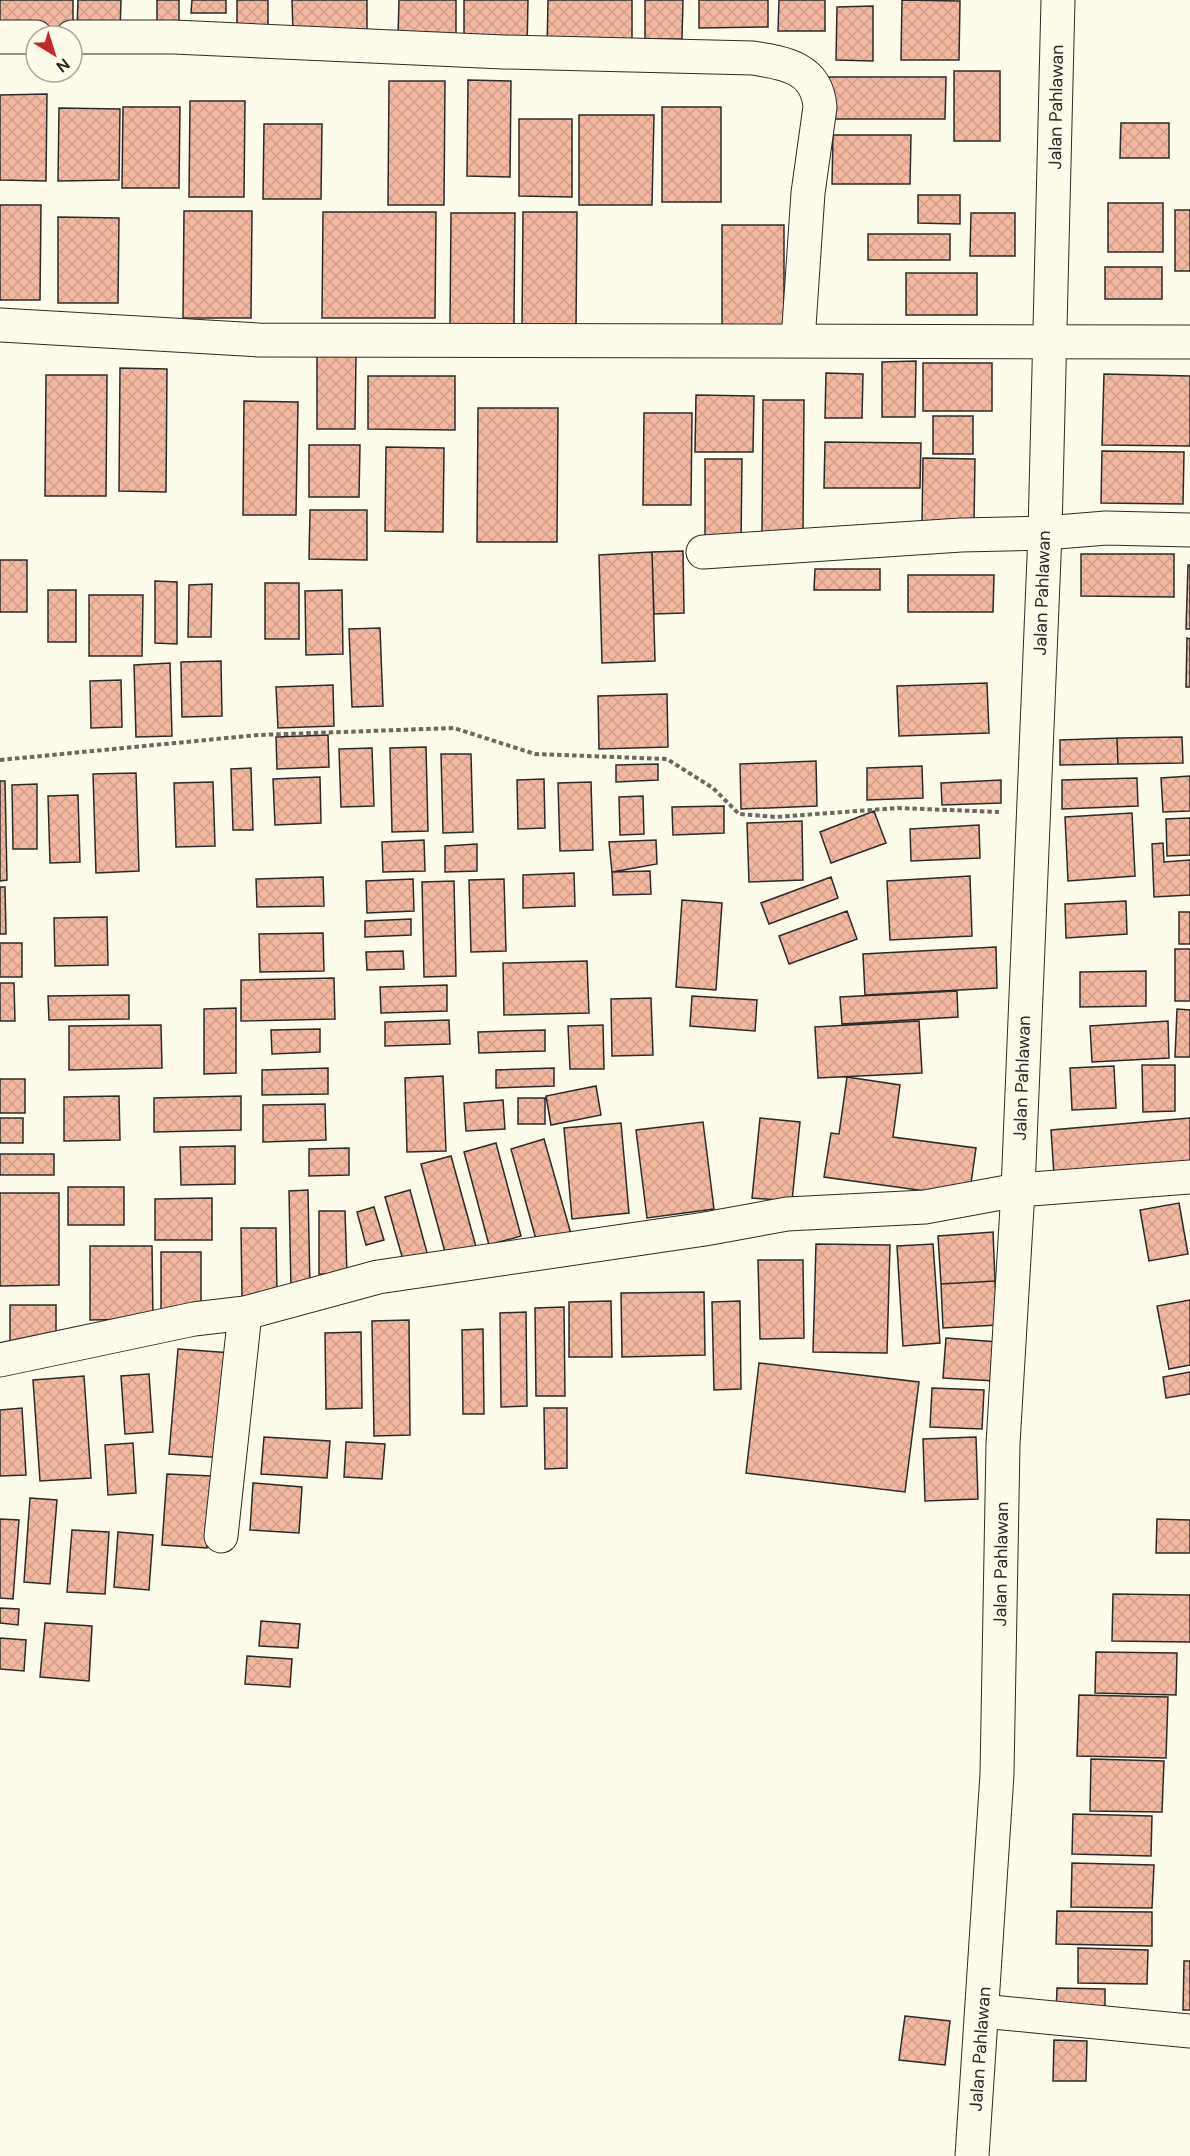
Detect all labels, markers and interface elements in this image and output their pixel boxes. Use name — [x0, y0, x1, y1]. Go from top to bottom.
north arrow — [24, 24, 84, 84]
street label: Jalan Pahlawan — [1043, 44, 1069, 170]
text: N — [52, 54, 74, 77]
street label: Jalan Pahlawan — [1028, 530, 1056, 656]
street label: Jalan Pahlawan — [1008, 1015, 1036, 1141]
street label: Jalan Pahlawan — [988, 1501, 1014, 1627]
street label: Jalan Pahlawan — [964, 1986, 996, 2112]

